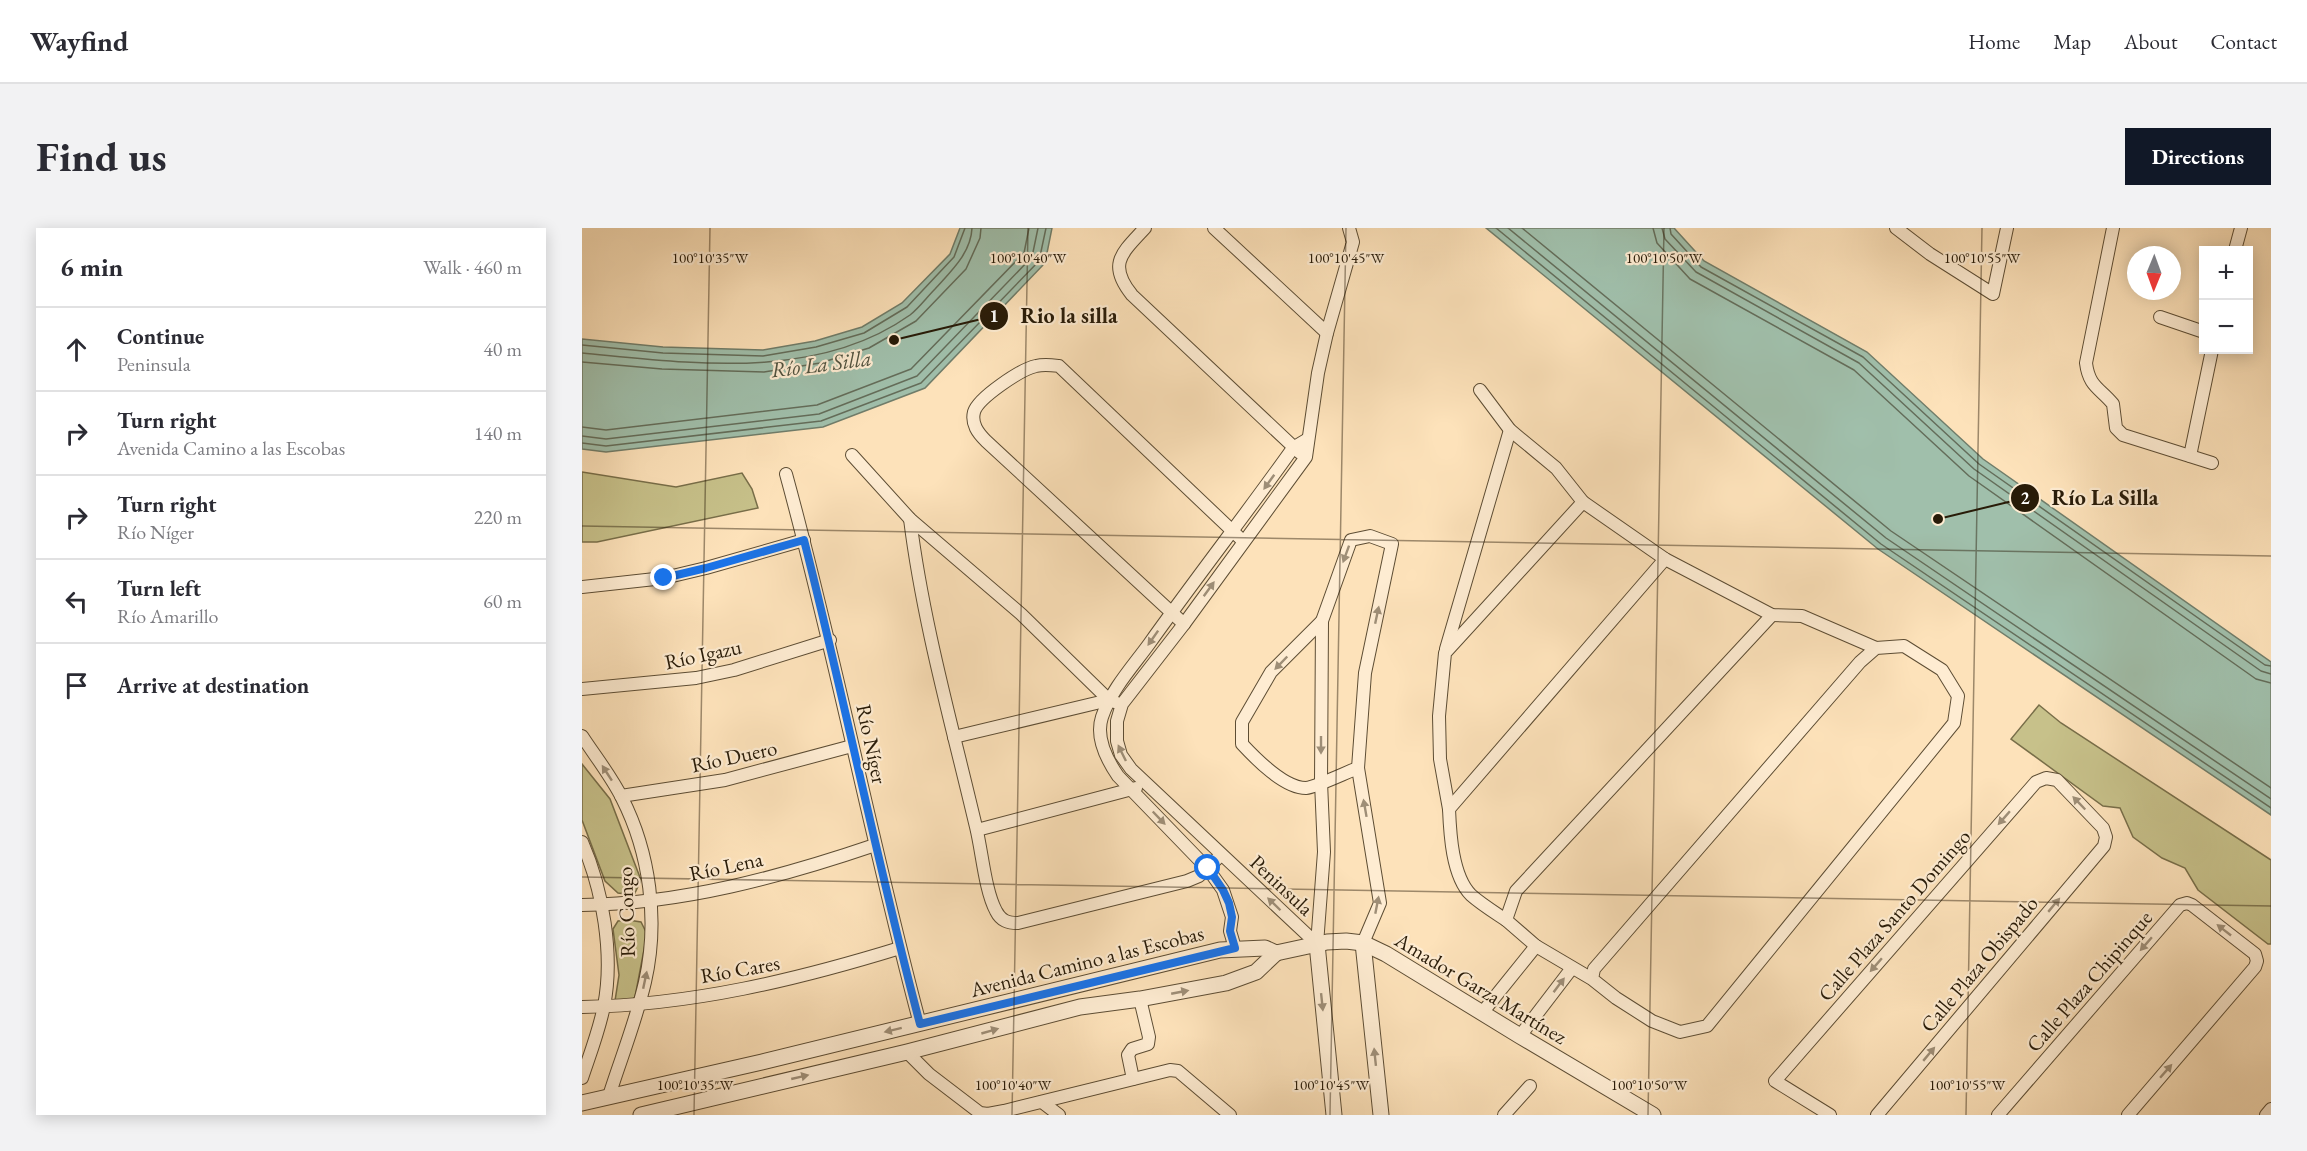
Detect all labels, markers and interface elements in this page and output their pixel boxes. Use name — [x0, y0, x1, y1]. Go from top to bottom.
text: Wayfind — [30, 23, 128, 59]
text: Home — [1968, 28, 2020, 55]
text: Map — [2053, 28, 2091, 55]
text: About — [2124, 28, 2177, 55]
text: Contact — [2210, 28, 2277, 55]
button: Directions — [2125, 128, 2271, 185]
text: Find us — [36, 129, 167, 184]
north arrow — [2127, 246, 2181, 300]
map controls — [2199, 246, 2253, 354]
button: + — [2199, 246, 2253, 300]
text: 100°10'35"W — [672, 248, 748, 267]
text: 100°10'40"W — [990, 248, 1066, 267]
text: 100°10'45"W — [1308, 248, 1384, 267]
text: 100°10'50"W — [1626, 248, 1702, 267]
text: 100°10'55"W — [1944, 248, 2020, 267]
text: 6 min — [60, 250, 123, 284]
text: Walk · 460 m — [423, 254, 522, 280]
callout: Rio la silla — [979, 296, 1130, 336]
button: − — [2199, 300, 2253, 354]
text: Rio la silla — [1020, 301, 1118, 330]
text: 1 — [989, 304, 999, 327]
text: Continue — [117, 322, 204, 351]
icon: ahead — [60, 333, 93, 366]
text: 40 m — [483, 336, 522, 362]
water label: Río La Silla — [769, 343, 873, 385]
text: Peninsula — [117, 351, 191, 377]
text: Turn right — [117, 406, 216, 435]
icon: right — [60, 417, 93, 450]
text: 140 m — [474, 420, 522, 446]
text: Avenida Camino a las Escobas — [117, 435, 345, 461]
one-way arrow — [1263, 473, 1275, 489]
callout: Río La Silla — [2010, 478, 2170, 518]
text: Río La Silla — [2052, 483, 2159, 512]
text: 2 — [2020, 486, 2030, 509]
text: Turn right — [117, 490, 216, 519]
icon: right — [60, 501, 93, 534]
text: 220 m — [474, 504, 522, 530]
text: Río Níger — [117, 519, 194, 545]
one-way arrow — [1340, 546, 1350, 564]
route end — [650, 564, 676, 590]
text: Turn left — [117, 574, 201, 603]
one-way arrow — [1203, 582, 1215, 598]
icon: left — [60, 585, 93, 618]
text: 60 m — [483, 588, 522, 614]
text: Río Amarillo — [117, 603, 219, 629]
one-way arrow — [1373, 605, 1382, 624]
one-way arrow — [1147, 630, 1159, 646]
street label: Río Igazu — [662, 633, 744, 675]
one-way arrow — [1274, 655, 1288, 669]
icon: arrive — [60, 669, 93, 702]
text: Arrive at destination — [117, 671, 309, 700]
street label: Río Níger — [850, 702, 894, 786]
street label: Río Duero — [689, 734, 779, 778]
one-way arrow — [1316, 736, 1326, 755]
one-way arrow — [1118, 744, 1128, 762]
one-way arrow — [601, 765, 612, 782]
one-way arrow — [2073, 797, 2087, 811]
one-way arrow — [1360, 798, 1369, 817]
one-way arrow — [1998, 810, 2011, 825]
one-way arrow — [1152, 811, 1166, 826]
street label: Calle Plaza Santo Domingo — [1812, 823, 1976, 1007]
street label: Río Lena — [687, 845, 766, 887]
street label: Peninsula — [1245, 849, 1320, 922]
route start — [1194, 854, 1220, 880]
street label: Río Congo — [611, 866, 641, 958]
street label: Calle Plaza Obispado — [1914, 890, 2044, 1038]
one-way arrow — [1373, 895, 1382, 914]
one-way arrow — [1267, 897, 1282, 911]
one-way arrow — [2048, 897, 2061, 913]
street label: Calle Plaza Chipinque — [2020, 905, 2158, 1057]
street label: Avenida Camino a las Escobas — [967, 919, 1207, 1003]
one-way arrow — [2216, 923, 2232, 936]
street label: Amador Garza Martínez — [1389, 926, 1572, 1050]
one-way arrow — [2140, 936, 2153, 952]
street label: Río Cares — [698, 949, 782, 989]
one-way arrow — [1870, 957, 1883, 972]
one-way arrow — [641, 970, 650, 989]
one-way arrow — [1553, 978, 1565, 994]
one-way arrow — [1171, 987, 1190, 996]
one-way arrow — [1317, 993, 1327, 1012]
one-way arrow — [884, 1026, 902, 1036]
one-way arrow — [981, 1026, 999, 1035]
one-way arrow — [1922, 1046, 1935, 1062]
one-way arrow — [1370, 1047, 1380, 1066]
one-way arrow — [2159, 1064, 2172, 1079]
one-way arrow — [791, 1072, 810, 1082]
text: 100°10'35"W — [657, 1075, 733, 1094]
text: 100°10'40"W — [975, 1075, 1051, 1094]
text: 100°10'45"W — [1293, 1075, 1369, 1094]
text: 100°10'50"W — [1611, 1075, 1687, 1094]
text: 100°10'55"W — [1929, 1075, 2005, 1094]

